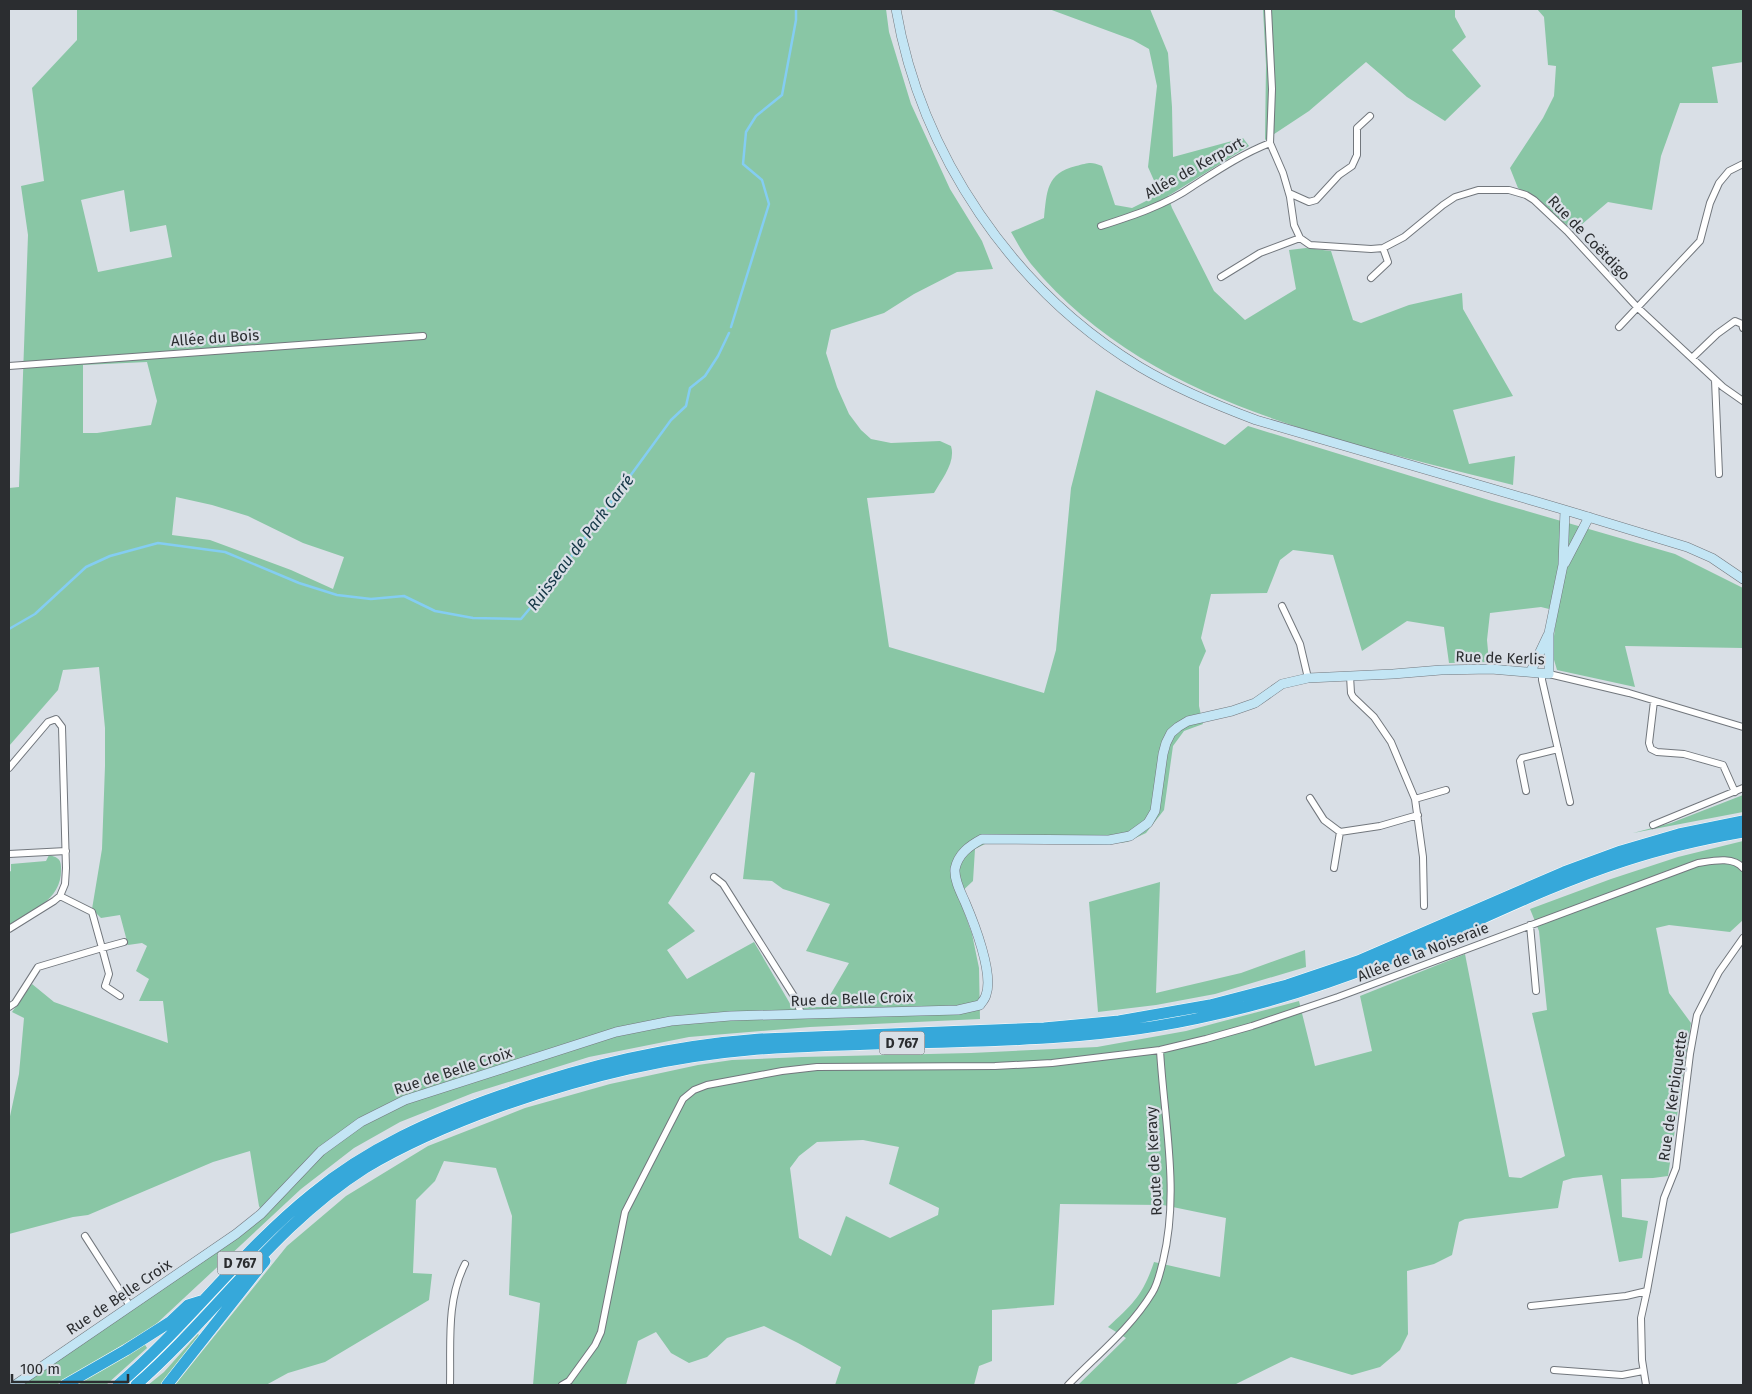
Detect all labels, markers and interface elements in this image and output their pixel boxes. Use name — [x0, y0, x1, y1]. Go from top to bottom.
street label: Allée de Kerport — [1141, 133, 1247, 203]
street label: Rue de Coëtdigo — [1544, 192, 1634, 284]
street label: Allée du Bois — [170, 326, 260, 350]
water label: Ruisseau de Park Carré — [523, 471, 638, 614]
street label: Rue de Kerlis — [1455, 647, 1545, 669]
street label: Allée de la Noiseraie — [1355, 919, 1491, 985]
street label: Rue de Belle Croix — [790, 988, 915, 1010]
street label: Rue de Kerbiquette — [1655, 1030, 1691, 1162]
road number: D 767 — [880, 1032, 924, 1054]
street label: Rue de Belle Croix — [392, 1043, 515, 1099]
street label: Route de Keravy — [1142, 1105, 1166, 1216]
road number: D 767 — [218, 1252, 262, 1274]
street label: Rue de Belle Croix — [63, 1255, 176, 1339]
scale bar — [12, 1352, 129, 1384]
text: 100 m — [20, 1360, 60, 1378]

